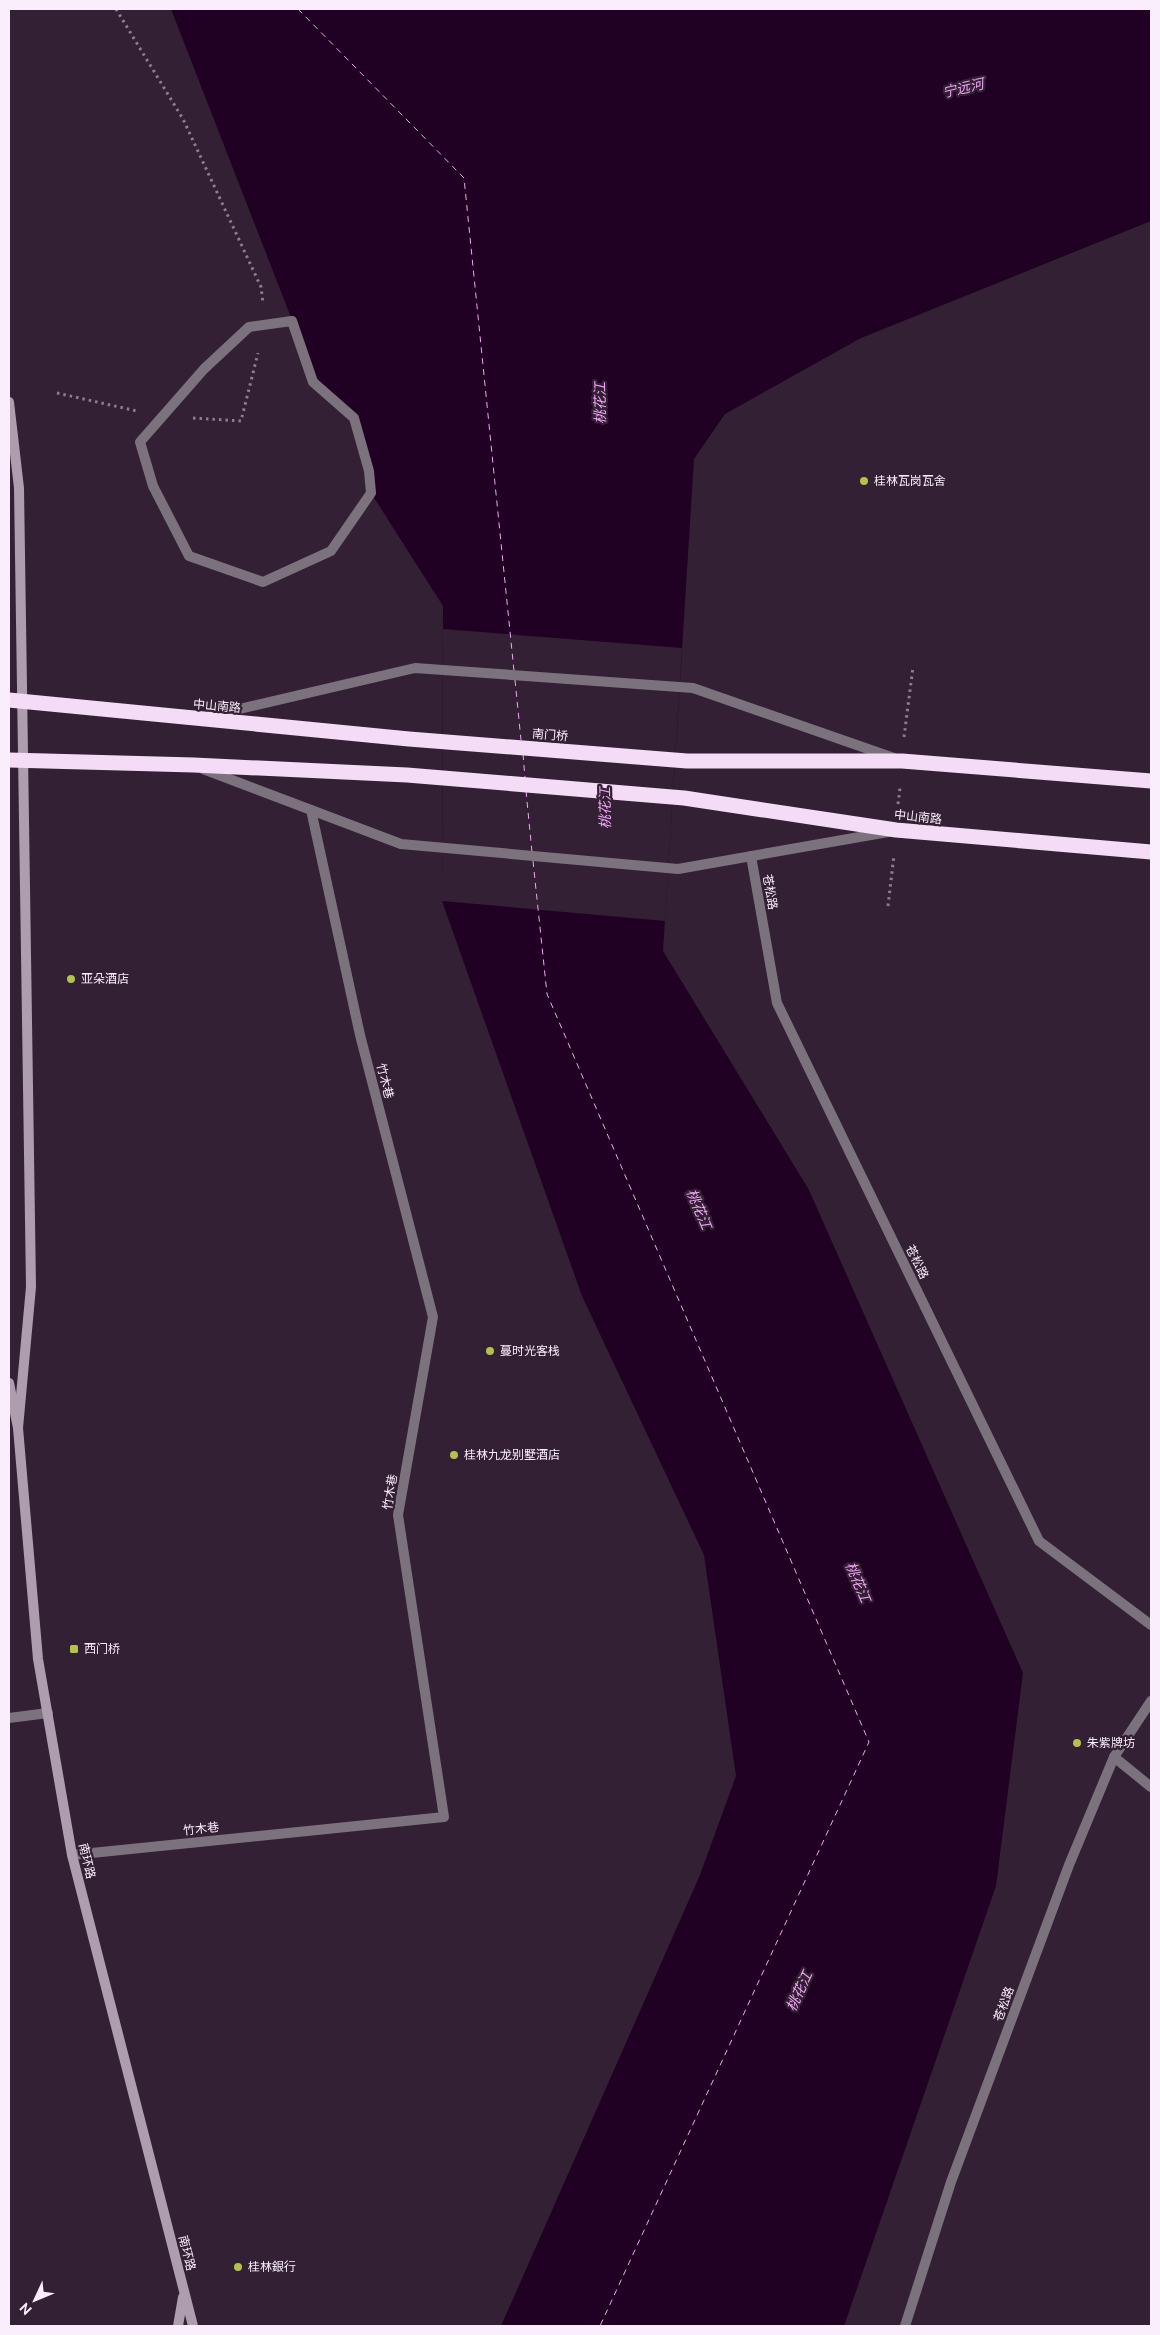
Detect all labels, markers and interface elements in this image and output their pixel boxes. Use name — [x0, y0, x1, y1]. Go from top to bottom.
water label: 宁远河 — [941, 75, 988, 101]
water label: 桃花江 — [592, 380, 608, 424]
place label: 桂林瓦岗瓦舍 — [874, 474, 946, 487]
marker: 桂林瓦岗瓦舍 — [858, 475, 870, 487]
street label: 中山南路 — [193, 697, 242, 714]
street label: 南门桥 — [532, 726, 569, 743]
water label: 桃花江 — [597, 785, 613, 829]
street label: 中山南路 — [893, 808, 943, 825]
street label: 苍松路 — [761, 873, 780, 911]
place label: 亚朵酒店 — [81, 972, 129, 985]
marker: 亚朵酒店 — [65, 973, 77, 985]
street label: 竹木巷 — [375, 1062, 396, 1100]
water label: 桃花江 — [683, 1187, 715, 1233]
street label: 苍松路 — [904, 1243, 931, 1281]
place label: 蔓时光客栈 — [500, 1344, 560, 1357]
marker: 蔓时光客栈 — [484, 1345, 496, 1357]
place label: 桂林九龙别墅酒店 — [464, 1448, 560, 1461]
marker: 桂林九龙别墅酒店 — [448, 1449, 460, 1461]
street label: 竹木巷 — [380, 1473, 399, 1511]
water label: 桃花江 — [842, 1560, 874, 1606]
place label: 西门桥 — [84, 1642, 120, 1655]
marker: 西门桥 — [68, 1643, 80, 1655]
place label: 朱紫牌坊 — [1087, 1736, 1135, 1749]
marker: 朱紫牌坊 — [1071, 1737, 1083, 1749]
street label: 竹木巷 — [182, 1820, 220, 1837]
street label: 南环路 — [77, 1842, 98, 1880]
water label: 桃花江 — [783, 1967, 816, 2013]
street label: 苍松路 — [991, 1985, 1016, 2023]
street label: 南环路 — [177, 2234, 198, 2272]
place label: 桂林銀行 — [248, 2260, 296, 2273]
marker: 桂林銀行 — [232, 2261, 244, 2273]
north arrow — [10, 2275, 60, 2325]
text: N — [16, 2300, 35, 2318]

